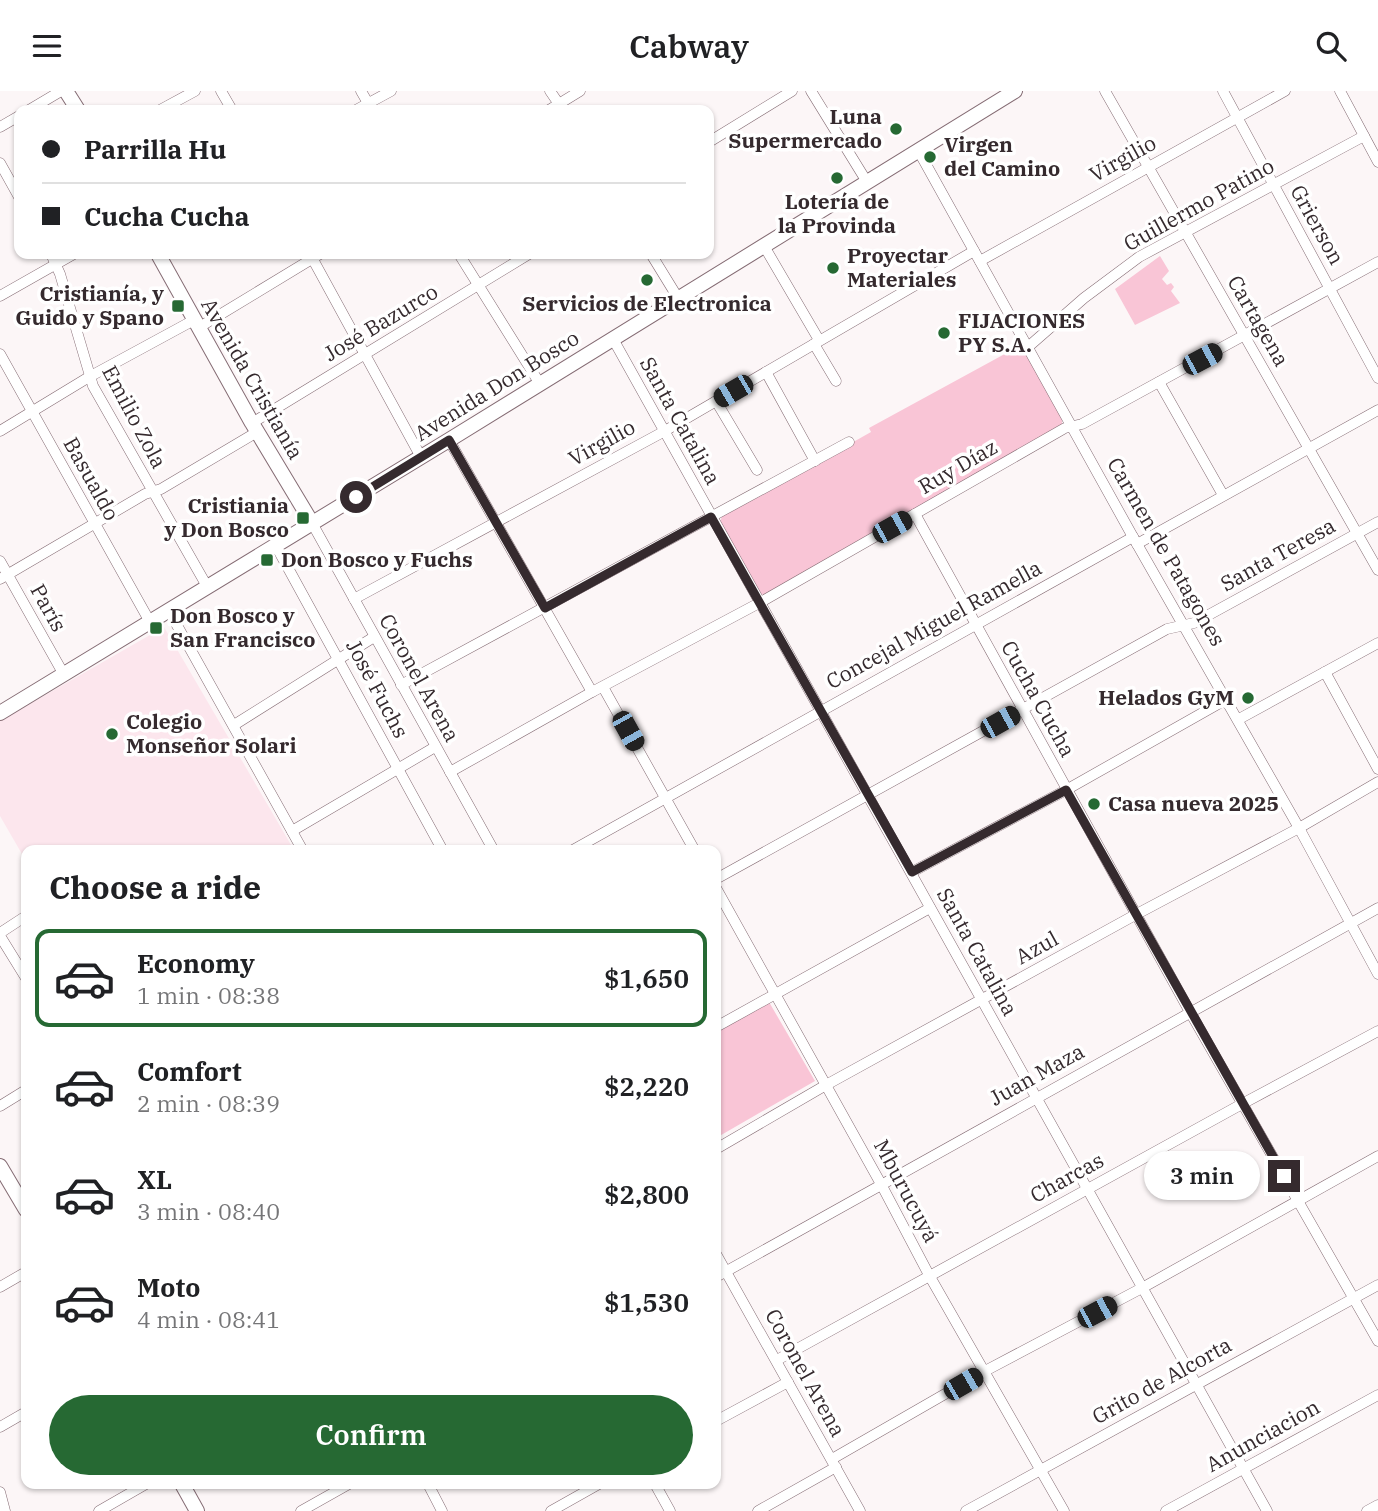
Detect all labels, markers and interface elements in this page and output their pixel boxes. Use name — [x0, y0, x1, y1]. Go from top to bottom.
text: Cabway — [629, 25, 749, 67]
icon: menu — [28, 27, 66, 65]
icon: search — [1312, 27, 1350, 65]
place label: Luna Supermercado — [728, 102, 882, 154]
marker: Luna Supermercado — [888, 121, 904, 137]
street label: Virgilio — [1084, 128, 1161, 188]
place label: Virgen del Camino — [944, 130, 1060, 182]
text: Parrilla Hu — [84, 132, 226, 166]
marker: Virgen del Camino — [922, 149, 938, 165]
street label: Guillermo Patino — [1118, 151, 1279, 257]
marker: Lotería de la Provinda — [829, 170, 845, 186]
street label: Grierson — [1285, 180, 1351, 269]
place label: Lotería de la Provinda — [778, 187, 896, 239]
text: Cucha Cucha — [84, 199, 250, 233]
place label: Proyectar Materiales — [847, 241, 956, 293]
marker: Proyectar Materiales — [825, 260, 841, 276]
street label: Cartagena — [1222, 270, 1296, 371]
marker: Servicios de Electronica — [639, 272, 655, 288]
street label: José Bazurco — [318, 277, 443, 367]
place label: Cristianía, y Guido y Spano — [15, 279, 164, 331]
place label: Servicios de Electronica — [522, 289, 772, 317]
street label: Avenida Cristianía — [195, 293, 310, 464]
marker: Cristianía, y Guido y Spano — [170, 298, 186, 314]
place label: FIJACIONES PY S.A. — [958, 306, 1085, 358]
street label: Avenida Don Bosco — [409, 323, 584, 447]
marker: FIJACIONES PY S.A. — [936, 325, 952, 341]
car — [1179, 340, 1226, 378]
street label: Santa Catalina — [634, 351, 728, 490]
street label: Emilio Zola — [96, 360, 174, 473]
car — [710, 371, 757, 411]
street label: Virgilio — [563, 412, 640, 472]
street label: Basualdo — [58, 432, 126, 525]
street label: Ruy Díaz — [913, 432, 1002, 500]
street label: Carmen de Patagones — [1101, 452, 1232, 651]
route start — [340, 481, 372, 513]
place label: Cristiania y Don Bosco — [163, 491, 289, 543]
car — [869, 508, 916, 546]
marker: Cristiania y Don Bosco — [295, 510, 311, 526]
street label: Santa Teresa — [1215, 511, 1340, 597]
place label: Don Bosco y Fuchs — [281, 545, 473, 573]
marker: Don Bosco y Fuchs — [259, 552, 275, 568]
street label: Concejal Miguel Ramella — [821, 553, 1046, 695]
street label: París — [24, 579, 73, 636]
place label: Don Bosco y San Francisco — [170, 601, 315, 653]
street label: Coronel Arena — [373, 609, 467, 746]
marker: Don Bosco y San Francisco — [148, 620, 164, 636]
street label: José Fuchs — [340, 635, 415, 743]
street label: Cucha Cucha — [995, 635, 1082, 762]
place label: Helados GyM — [1098, 683, 1234, 711]
marker: Helados GyM — [1240, 690, 1256, 706]
car — [977, 703, 1024, 741]
place label: Colegio Monseñor Solari — [126, 707, 297, 759]
car — [609, 708, 648, 754]
marker: Colegio Monseñor Solari — [104, 726, 120, 742]
place label: Casa nueva 2025 — [1108, 789, 1279, 817]
marker: Casa nueva 2025 — [1086, 796, 1102, 812]
text: Choose a ride — [49, 866, 261, 908]
street label: Santa Catalina — [931, 882, 1025, 1021]
street label: Azul — [1010, 924, 1063, 970]
text: Economy — [137, 946, 255, 980]
icon: car — [53, 947, 116, 1010]
text: $1,650 — [604, 961, 689, 995]
text: 1 min · 08:38 — [137, 980, 280, 1010]
street label: Juan Maza — [984, 1037, 1089, 1112]
text: Comfort — [137, 1054, 242, 1088]
icon: car — [53, 1055, 116, 1118]
text: $2,220 — [604, 1069, 689, 1103]
text: 2 min · 08:39 — [137, 1088, 280, 1118]
street label: Mburucuyá — [868, 1134, 946, 1247]
street label: Charcas — [1025, 1145, 1108, 1209]
callout: 3 min — [1144, 1151, 1260, 1201]
text: 3 min — [1170, 1160, 1234, 1190]
route end — [1268, 1160, 1300, 1192]
text: XL — [137, 1162, 172, 1196]
icon: car — [53, 1163, 116, 1226]
text: $2,800 — [604, 1177, 689, 1211]
text: 3 min · 08:40 — [137, 1196, 280, 1226]
text: Moto — [137, 1270, 200, 1304]
icon: car — [53, 1271, 116, 1334]
text: $1,530 — [604, 1285, 689, 1319]
car — [1074, 1293, 1121, 1331]
text: 4 min · 08:41 — [137, 1304, 280, 1334]
street label: Coronel Arena — [759, 1304, 853, 1441]
street label: Grito de Alcorta — [1087, 1330, 1236, 1430]
car — [940, 1364, 987, 1404]
street label: Anunciacion — [1201, 1392, 1324, 1478]
button: Confirm — [49, 1395, 693, 1475]

